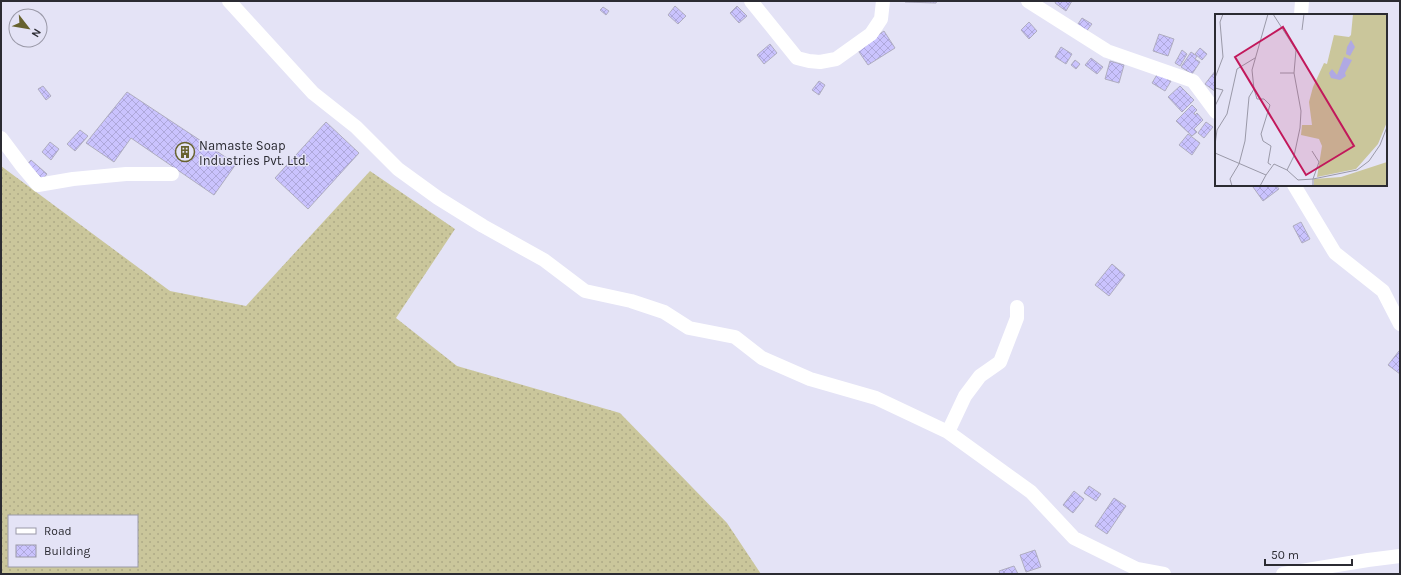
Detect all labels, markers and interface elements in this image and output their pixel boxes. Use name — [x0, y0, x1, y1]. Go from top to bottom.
north arrow — [8, 8, 48, 48]
inset map — [1215, 14, 1387, 186]
text: N — [29, 26, 44, 40]
place label: Namaste Soap Industries Pvt. Ltd. — [199, 138, 308, 168]
building icon: Namaste Soap Industries Pvt. Ltd. — [174, 141, 196, 163]
legend — [8, 515, 138, 567]
text: Road — [44, 524, 72, 538]
scale bar — [1265, 541, 1352, 567]
text: Building — [44, 544, 91, 558]
text: 50 m — [1271, 548, 1299, 562]

